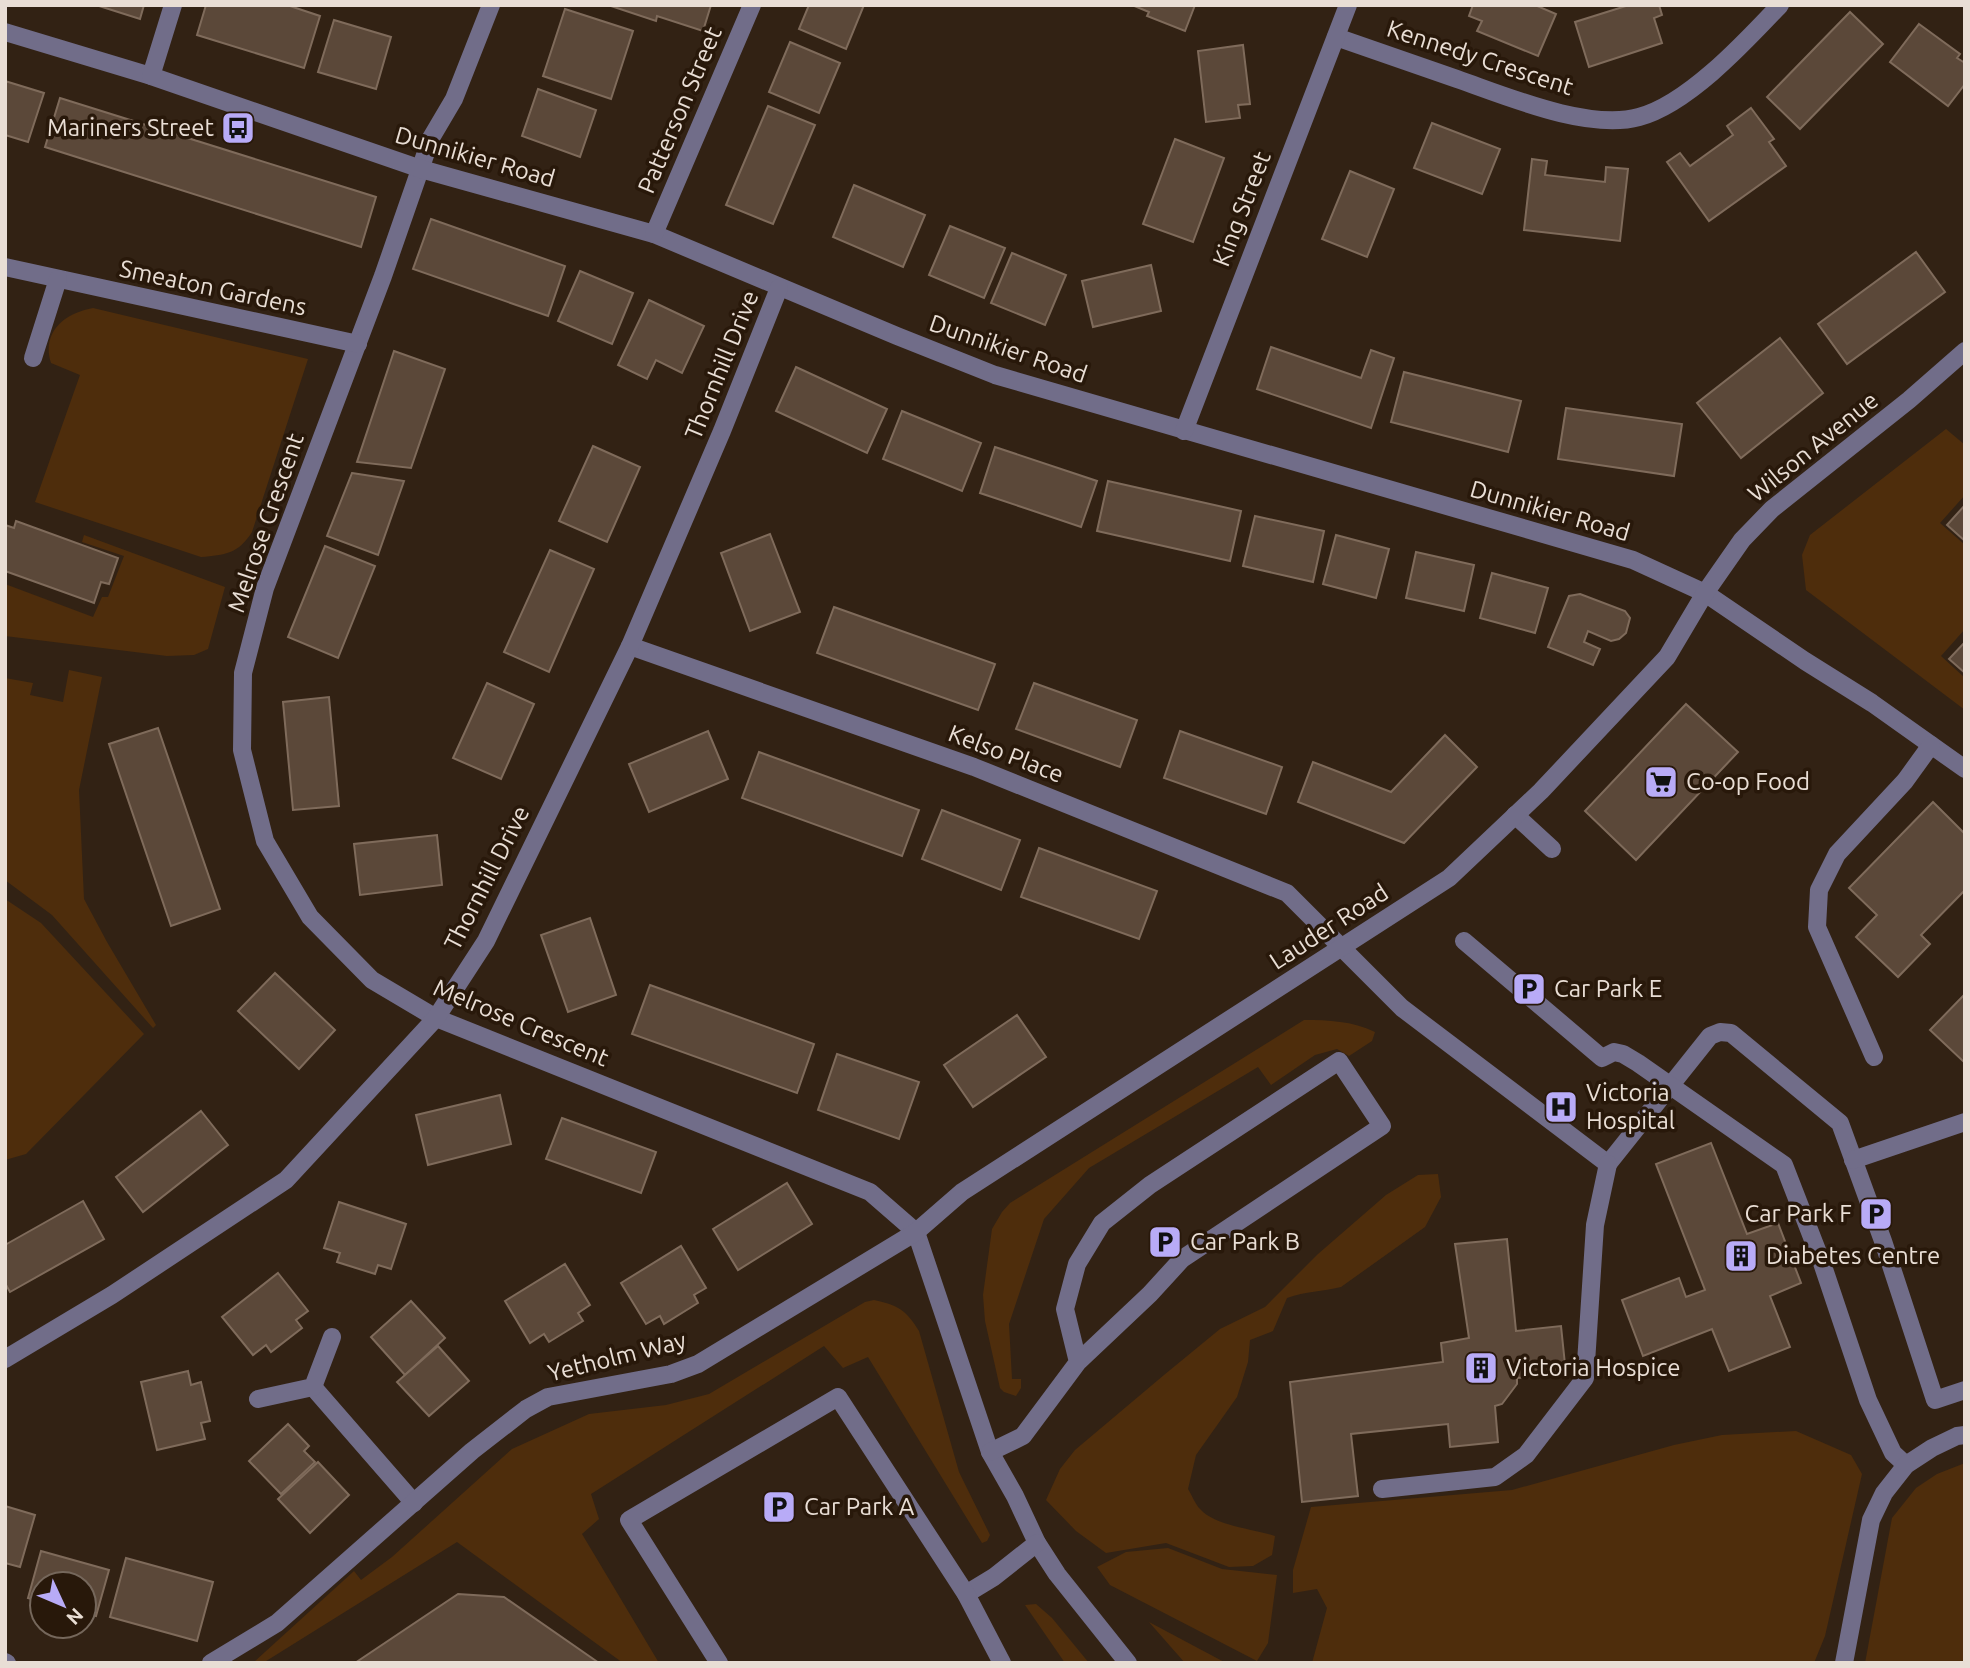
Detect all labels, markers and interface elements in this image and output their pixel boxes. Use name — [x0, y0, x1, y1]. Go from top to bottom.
street label: Kennedy Crescent — [1384, 15, 1577, 101]
street label: Patterson Street — [632, 22, 727, 197]
bus stop icon: Mariners Street — [219, 109, 257, 147]
place label: Mariners Street — [47, 114, 215, 141]
street label: Dunnikier Road — [392, 121, 558, 192]
street label: King Street — [1207, 147, 1276, 270]
street label: Smeaton Gardens — [117, 255, 309, 320]
street label: Thornhill Drive — [679, 286, 764, 443]
street label: Dunnikier Road — [926, 309, 1091, 388]
street label: Wilson Avenue — [1742, 386, 1883, 507]
street label: Melrose Crescent — [222, 429, 309, 616]
street label: Dunnikier Road — [1467, 475, 1633, 546]
street label: Kelso Place — [945, 719, 1068, 788]
supermarket icon: Co-op Food — [1642, 763, 1680, 801]
place label: Co-op Food — [1686, 768, 1810, 795]
street label: Thornhill Drive — [439, 801, 535, 954]
street label: Lauder Road — [1265, 878, 1393, 975]
parking icon: Car Park E — [1510, 970, 1548, 1008]
street label: Melrose Crescent — [430, 973, 613, 1072]
place label: Car Park E — [1554, 975, 1662, 1002]
place label: Victoria Hospital — [1586, 1079, 1675, 1134]
hospital icon: Victoria Hospital — [1542, 1088, 1580, 1126]
parking icon: Car Park F — [1857, 1195, 1895, 1233]
place label: Car Park F — [1745, 1200, 1852, 1227]
parking icon: Car Park B — [1146, 1223, 1184, 1261]
place label: Car Park B — [1190, 1228, 1300, 1255]
building icon: Diabetes Centre — [1722, 1237, 1760, 1275]
place label: Diabetes Centre — [1766, 1242, 1940, 1269]
street label: Yetholm Way — [545, 1326, 689, 1387]
building icon: Victoria Hospice — [1462, 1349, 1500, 1387]
place label: Victoria Hospice — [1506, 1354, 1681, 1381]
parking icon: Car Park A — [760, 1488, 798, 1526]
place label: Car Park A — [804, 1493, 915, 1520]
north arrow — [28, 1570, 98, 1640]
text: N — [62, 1604, 88, 1630]

